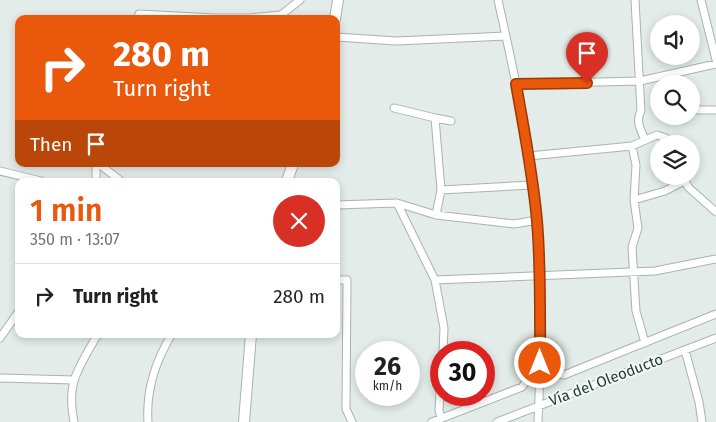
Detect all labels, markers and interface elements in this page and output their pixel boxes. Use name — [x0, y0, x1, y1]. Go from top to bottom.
map controls — [650, 15, 700, 185]
button: sound — [650, 15, 700, 65]
pin — [566, 32, 608, 83]
text: 280 m — [113, 33, 210, 75]
icon: right — [30, 35, 95, 100]
icon: arrive — [573, 39, 601, 67]
text: Turn right — [113, 75, 210, 102]
button: search — [650, 75, 700, 125]
icon: arrive — [82, 130, 110, 158]
text: Then — [30, 133, 72, 156]
button: layers — [650, 135, 700, 185]
text: 1 min — [30, 193, 102, 229]
button: close — [273, 195, 325, 247]
text: 350 m · 13:07 — [30, 230, 120, 249]
icon: right — [30, 282, 58, 310]
text: Turn right — [73, 285, 158, 308]
text: 280 m — [273, 285, 325, 308]
position arrow — [513, 336, 565, 388]
speed limit sign: 30 — [430, 341, 495, 406]
street label: Vía del Oleoducto — [546, 350, 666, 410]
text: 26 — [374, 352, 401, 382]
text: km/h — [373, 379, 402, 393]

